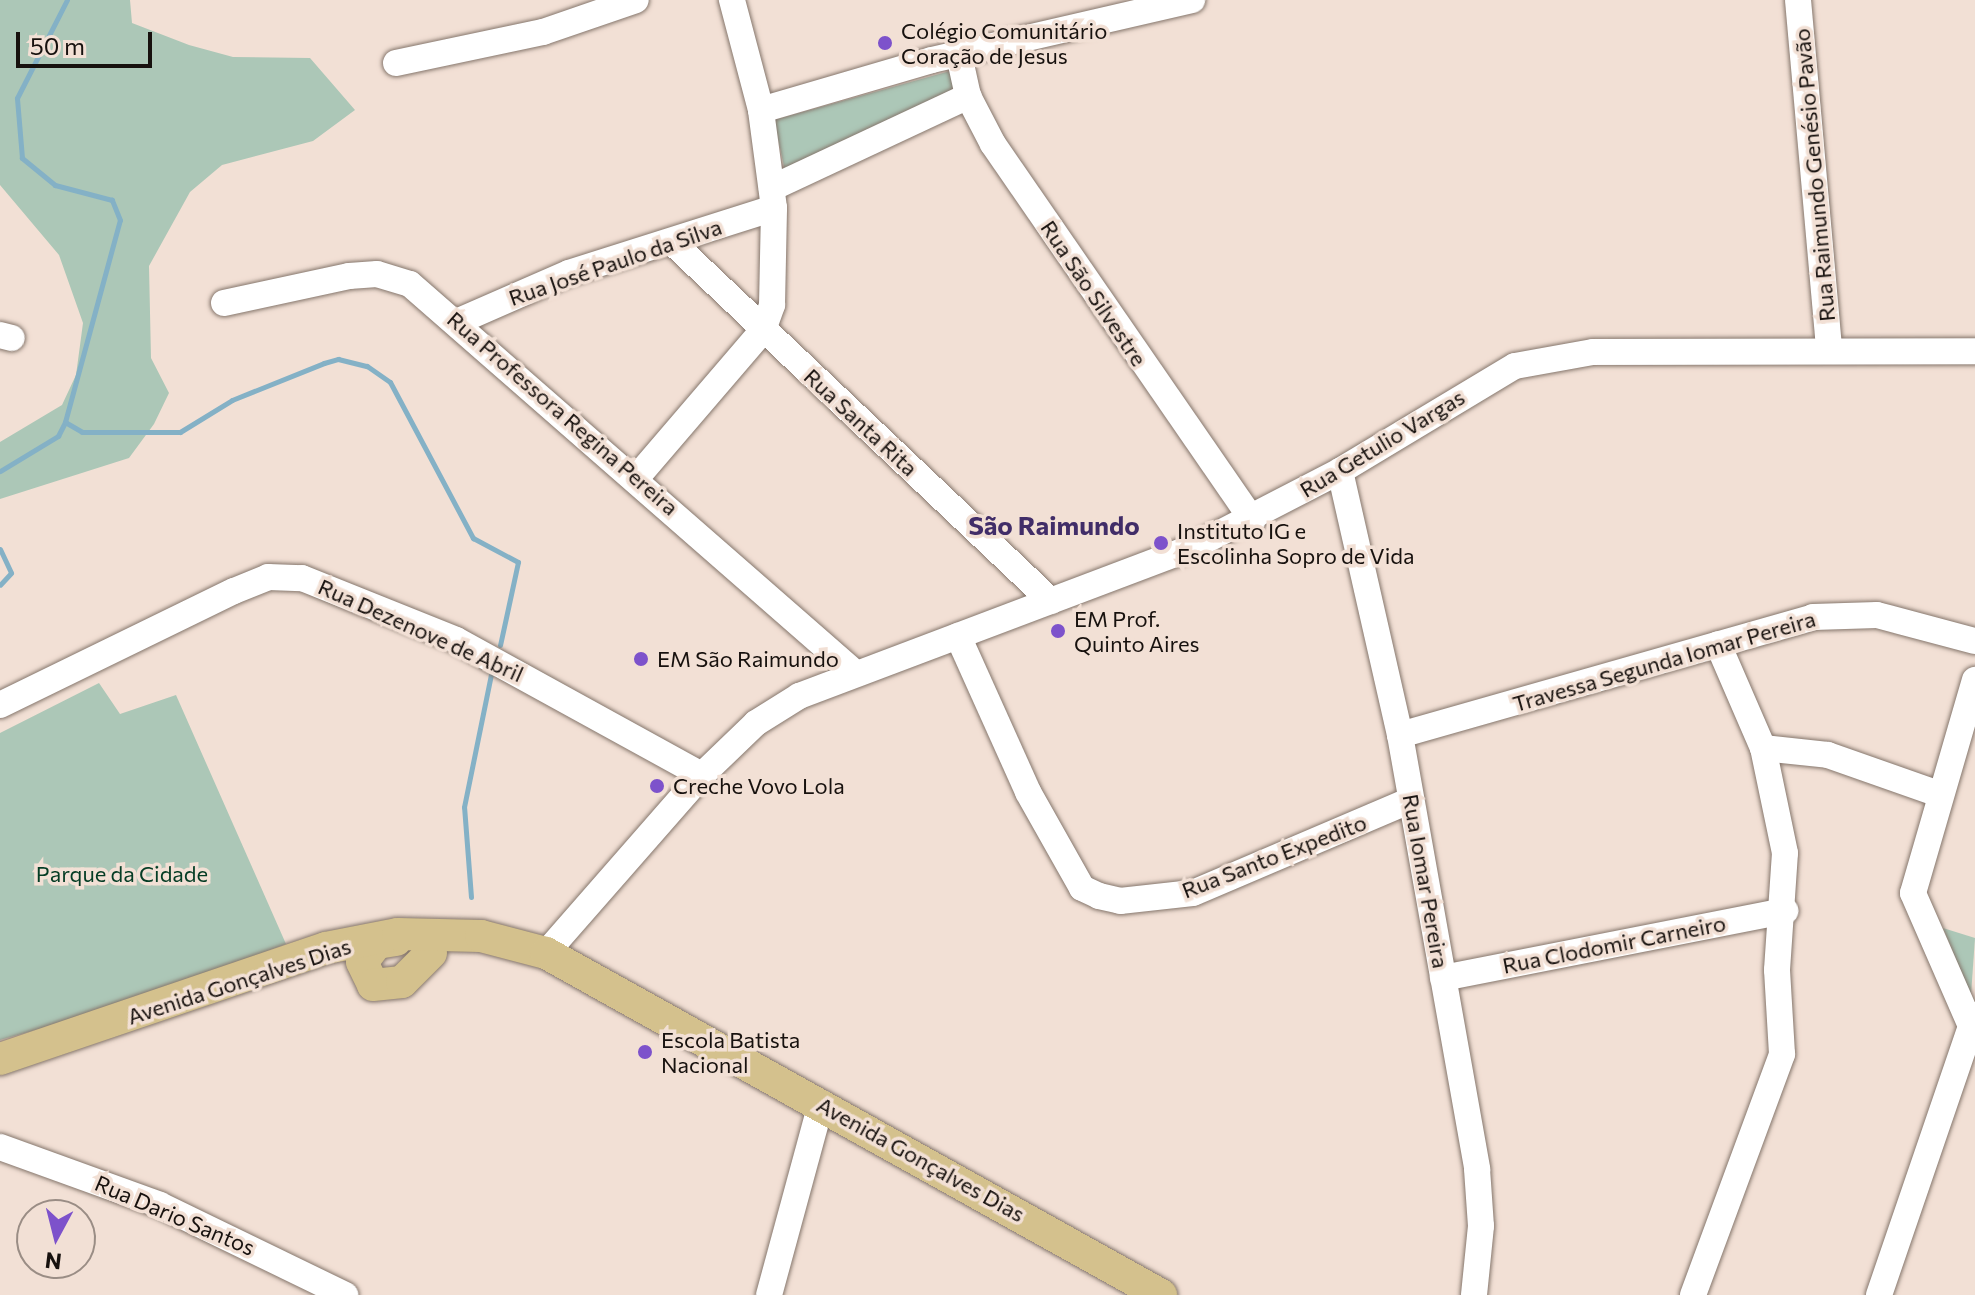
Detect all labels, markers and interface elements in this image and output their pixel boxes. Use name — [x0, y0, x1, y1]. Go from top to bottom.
scale bar — [20, 16, 156, 66]
place label: Colégio Comunitário Coração de Jesus — [901, 17, 1107, 68]
street label: Rua Raimundo Genésio Pavão — [1788, 27, 1840, 323]
text: 50 m — [30, 31, 85, 60]
marker: Colégio Comunitário Coração de Jesus — [876, 34, 894, 52]
street label: Rua José Paulo da Silva — [505, 213, 725, 311]
street label: Rua São Silvestre — [1036, 215, 1152, 371]
street label: Rua Professora Regina Pereira — [442, 306, 684, 520]
street label: Rua Santa Rita — [799, 363, 923, 481]
street label: Rua Getulio Vargas — [1295, 383, 1469, 503]
district label: São Raimundo — [968, 509, 1140, 541]
place label: Instituto IG e Escolinha Sopro de Vida — [1177, 517, 1415, 568]
marker: Instituto IG e Escolinha Sopro de Vida — [1152, 534, 1170, 552]
street label: Rua Dezenove de Abril — [314, 573, 528, 687]
place label: EM Prof. Quinto Aires — [1074, 605, 1200, 656]
street label: Travessa Segunda Iomar Pereira — [1510, 605, 1818, 717]
marker: EM Prof. Quinto Aires — [1049, 622, 1067, 640]
place label: EM São Raimundo — [657, 646, 839, 672]
marker: EM São Raimundo — [632, 650, 650, 668]
place label: Creche Vovo Lola — [673, 773, 845, 799]
marker: Creche Vovo Lola — [648, 777, 666, 795]
street label: Rua Iomar Pereira — [1398, 792, 1454, 970]
street label: Rua Santo Expedito — [1178, 809, 1370, 903]
park label: Parque da Cidade — [36, 861, 208, 887]
street label: Rua Clodomir Carneiro — [1500, 909, 1728, 979]
street label: Avenida Gonçalves Dias — [124, 932, 354, 1030]
place label: Escola Batista Nacional — [661, 1026, 800, 1078]
marker: Escola Batista Nacional — [636, 1043, 654, 1061]
street label: Avenida Gonçalves Dias — [813, 1091, 1029, 1227]
street label: Rua Dario Santos — [91, 1169, 259, 1261]
north arrow — [16, 1199, 96, 1279]
text: N — [43, 1247, 63, 1276]

